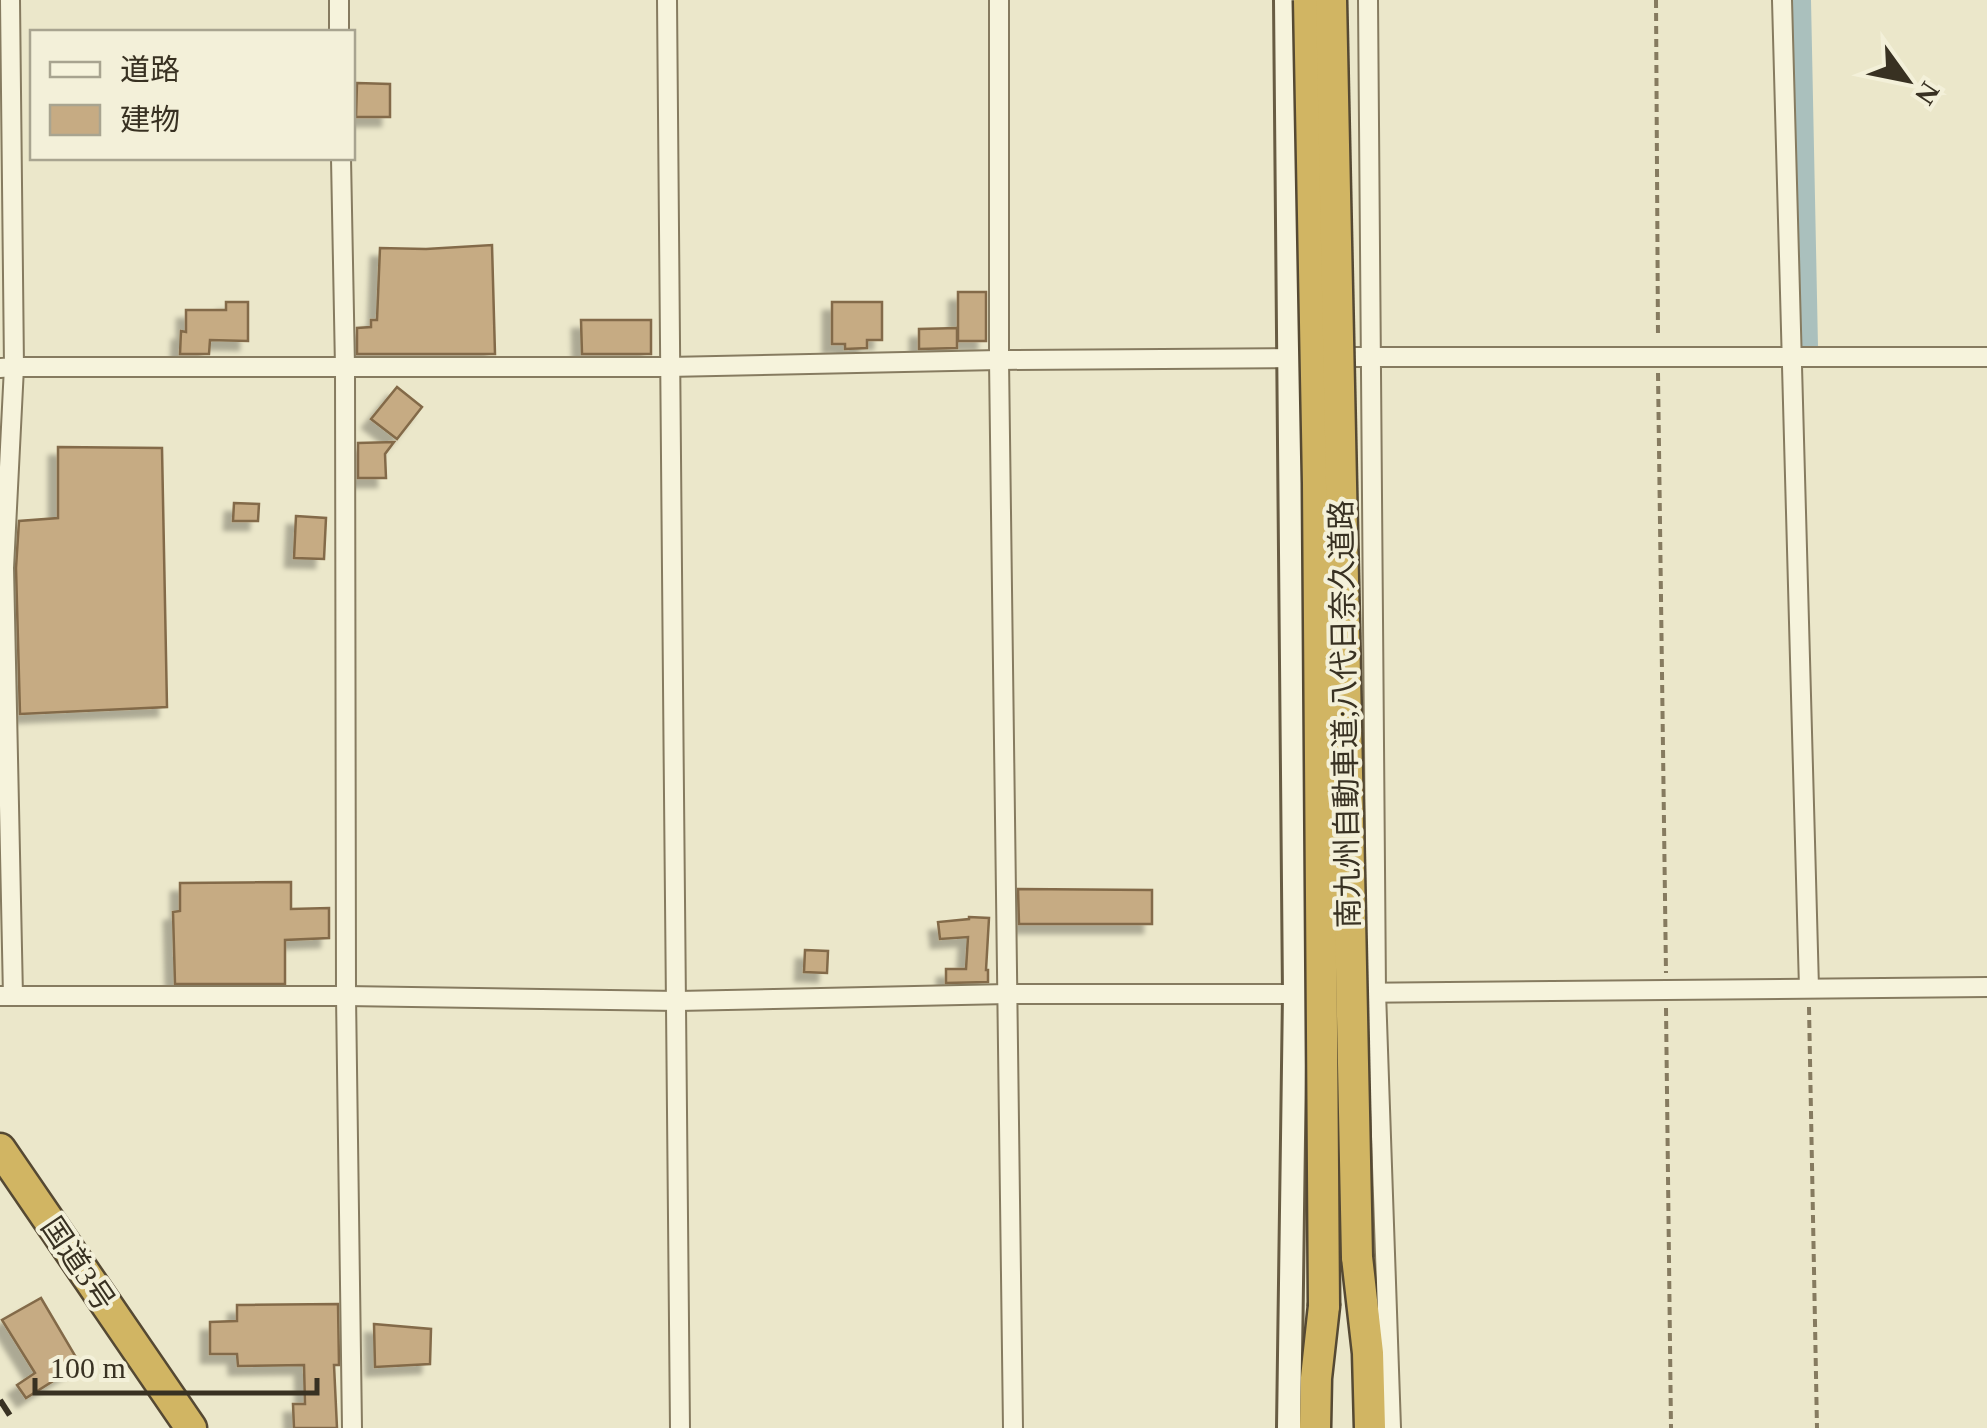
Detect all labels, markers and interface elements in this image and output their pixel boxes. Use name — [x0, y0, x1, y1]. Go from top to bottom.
legend — [30, 30, 355, 160]
north arrow — [1857, 30, 1957, 130]
text: 道路 — [120, 53, 180, 86]
text: N — [1909, 76, 1946, 110]
text: 建物 — [120, 103, 180, 136]
street label: 南九州自動車道;八代日奈久道路 — [1324, 500, 1365, 928]
street label: 国道3号 — [35, 1211, 121, 1316]
scale bar — [35, 1333, 318, 1395]
text: 100 m — [50, 1351, 126, 1384]

